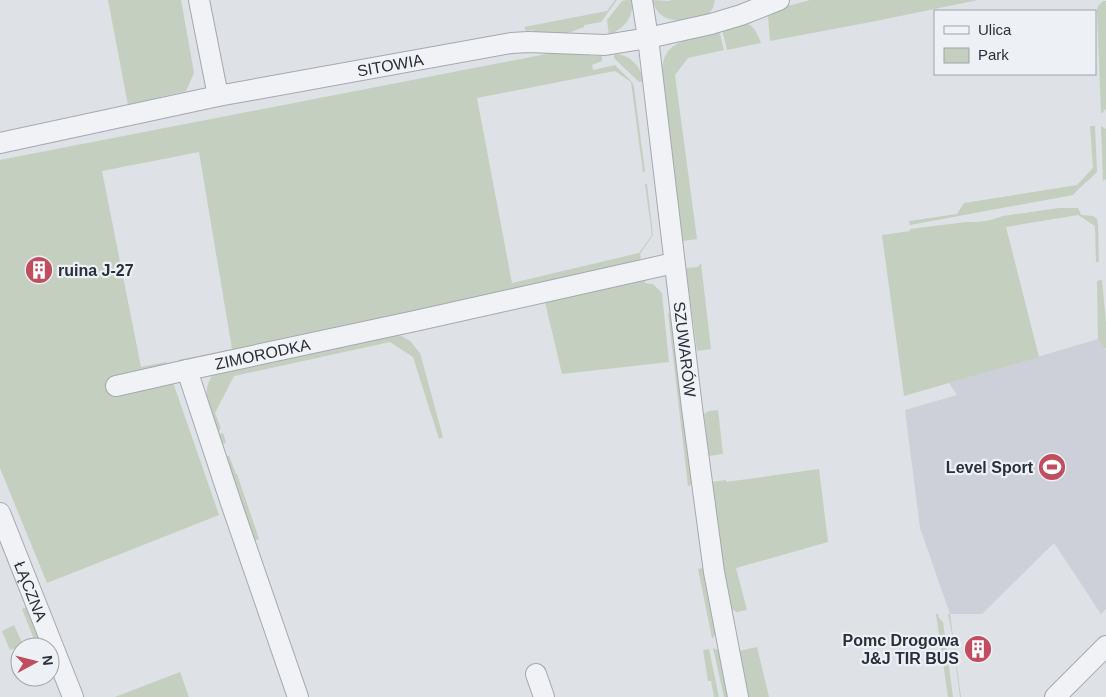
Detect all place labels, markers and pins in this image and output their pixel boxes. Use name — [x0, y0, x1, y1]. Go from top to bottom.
building icon: ruina J-27 — [24, 255, 54, 285]
place label: ruina J-27 — [58, 262, 134, 279]
sports icon: Level Sport — [1037, 452, 1067, 482]
place label: Level Sport — [946, 459, 1034, 476]
place label: Pomc Drogowa J&J TIR BUS — [843, 632, 959, 667]
building icon: Pomc Drogowa J&J TIR BUS — [963, 634, 993, 664]

